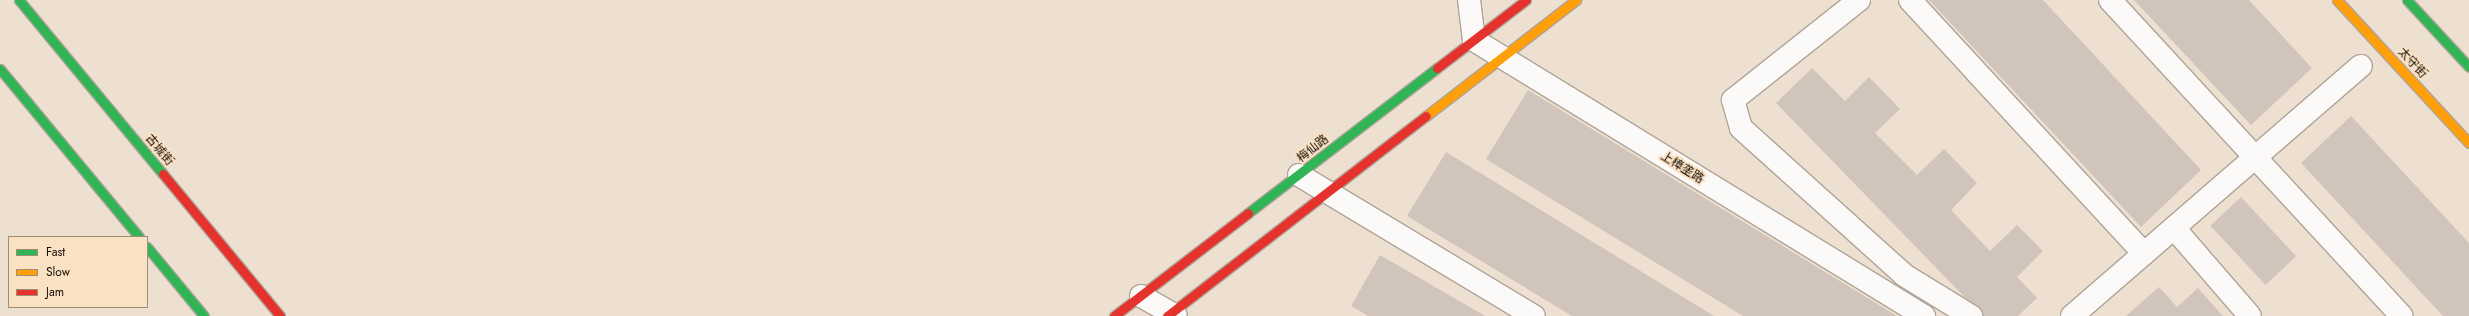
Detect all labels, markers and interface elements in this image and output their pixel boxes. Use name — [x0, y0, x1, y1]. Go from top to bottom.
street label: 太守街 — [2394, 45, 2430, 81]
street label: 古城街 — [142, 132, 176, 168]
street label: 梅仙路 — [1294, 132, 1332, 166]
street label: 上樟垄路 — [1658, 149, 1706, 187]
legend — [8, 236, 148, 308]
text: Fast — [46, 243, 65, 261]
text: Slow — [46, 263, 70, 281]
text: Jam — [46, 283, 64, 301]

